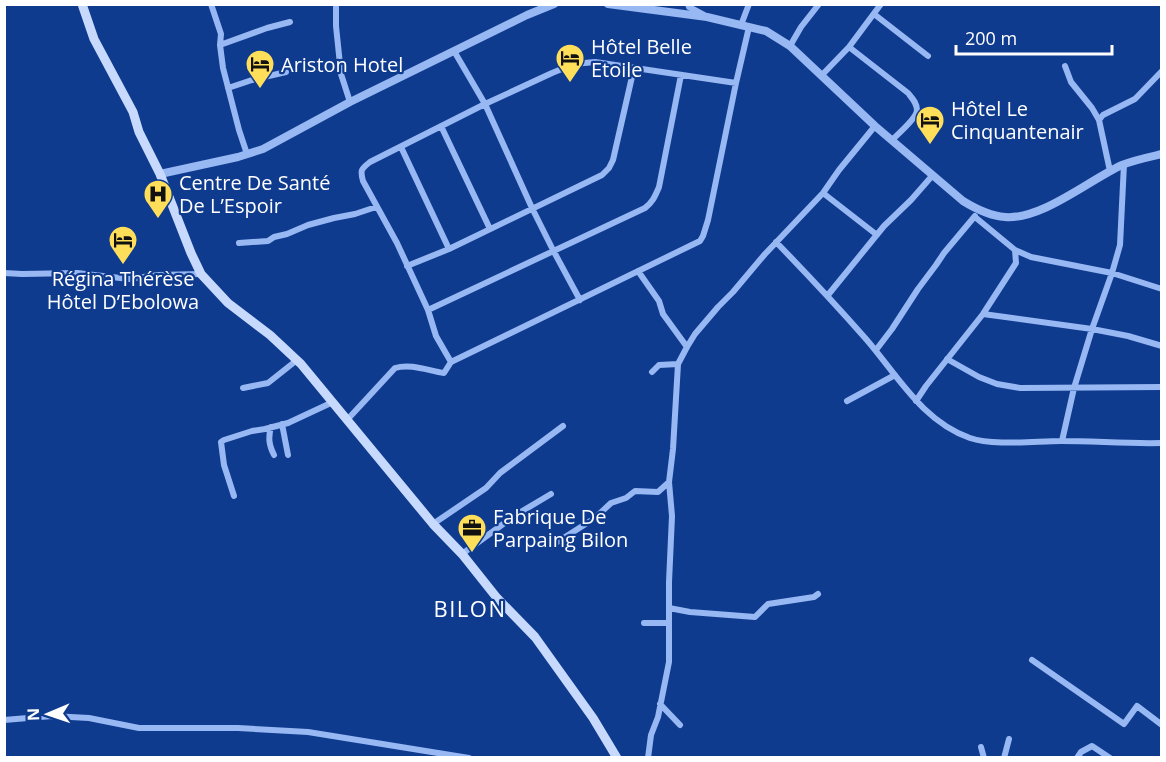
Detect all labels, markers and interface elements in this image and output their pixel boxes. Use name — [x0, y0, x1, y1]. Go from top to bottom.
scale bar — [956, 18, 1112, 56]
text: 200 m — [965, 26, 1017, 50]
place label: Hôtel Belle Etoile — [591, 33, 692, 83]
hotel icon: Hôtel Belle Etoile — [554, 42, 586, 84]
hotel icon: Ariston Hotel — [244, 48, 276, 90]
place label: Ariston Hotel — [281, 51, 403, 78]
place label: Hôtel Le Cinquantenair — [951, 95, 1084, 145]
hotel icon: Hôtel Le Cinquantenair — [914, 104, 946, 146]
place label: Centre De Santé De L’Espoir — [179, 169, 330, 219]
hospital icon: Centre De Santé De L’Espoir — [142, 178, 174, 220]
hotel icon: Régina Thérèse Hôtel D’Ebolowa — [107, 224, 139, 266]
place label: Régina Thérèse Hôtel D’Ebolowa — [47, 265, 199, 315]
place label: Fabrique De Parpaing Bilon — [493, 503, 628, 553]
office icon: Fabrique De Parpaing Bilon — [456, 512, 488, 554]
district label: BILON — [433, 593, 507, 623]
north arrow — [18, 684, 78, 744]
text: N — [22, 708, 44, 721]

